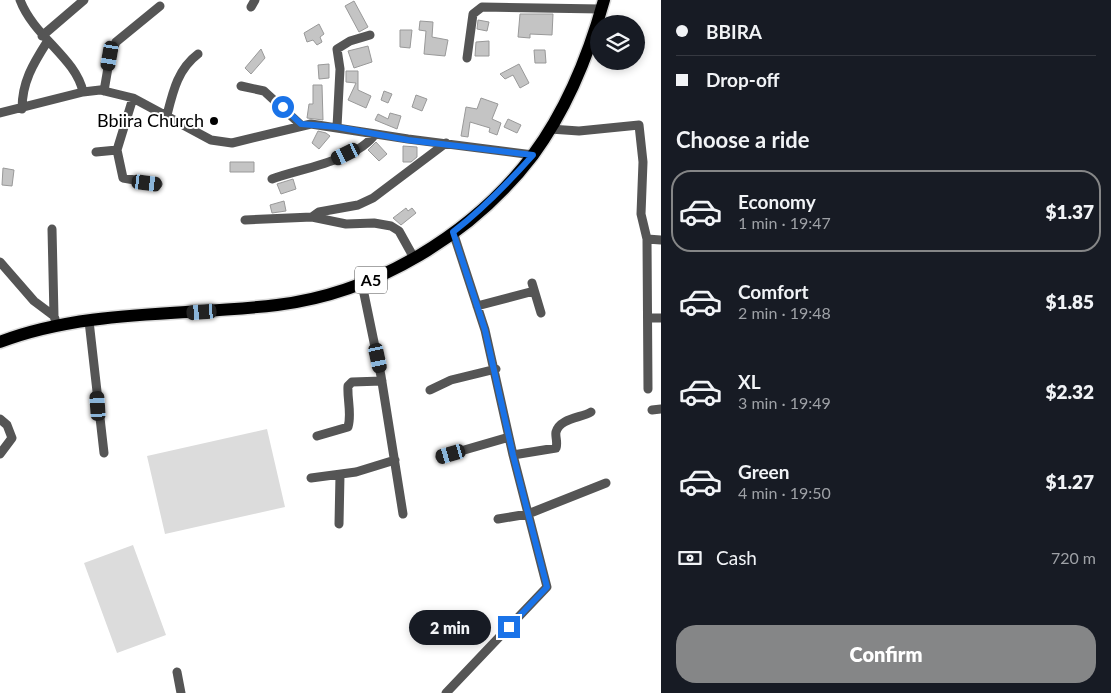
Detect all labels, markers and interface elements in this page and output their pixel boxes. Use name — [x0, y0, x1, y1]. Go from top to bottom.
map controls — [590, 15, 645, 70]
button: layers — [590, 15, 645, 70]
text: BBIRA — [706, 20, 762, 43]
car — [100, 40, 119, 72]
text: Drop-off — [706, 68, 780, 91]
route start — [272, 96, 294, 118]
place label: Bbiira Church — [97, 109, 204, 131]
marker: Bbiira Church — [208, 115, 220, 127]
text: Choose a ride — [676, 126, 810, 153]
car — [329, 141, 362, 167]
car — [131, 174, 162, 192]
icon: car — [678, 189, 723, 234]
text: Economy — [738, 190, 816, 213]
text: $1.37 — [1045, 200, 1094, 223]
text: 1 min · 19:47 — [738, 213, 831, 232]
road number: A5 — [355, 266, 387, 294]
icon: car — [678, 279, 723, 324]
text: Comfort — [738, 280, 809, 303]
text: $1.85 — [1045, 290, 1094, 313]
car — [186, 303, 217, 321]
text: 2 min · 19:48 — [738, 303, 831, 322]
car — [367, 342, 388, 374]
icon: car — [678, 369, 723, 414]
text: XL — [738, 370, 761, 393]
text: $2.32 — [1045, 380, 1094, 403]
car — [89, 391, 106, 421]
text: 3 min · 19:49 — [738, 393, 831, 412]
car — [434, 443, 467, 465]
icon: car — [678, 459, 723, 504]
text: Green — [738, 460, 789, 483]
text: $1.27 — [1045, 470, 1094, 493]
text: 4 min · 19:50 — [738, 483, 831, 502]
icon: cash — [676, 544, 704, 572]
text: Cash — [716, 546, 757, 569]
text: 720 m — [1051, 548, 1096, 567]
callout: 2 min — [409, 610, 492, 644]
route end — [498, 616, 520, 638]
text: 2 min — [430, 618, 470, 637]
button: Confirm — [676, 625, 1096, 683]

